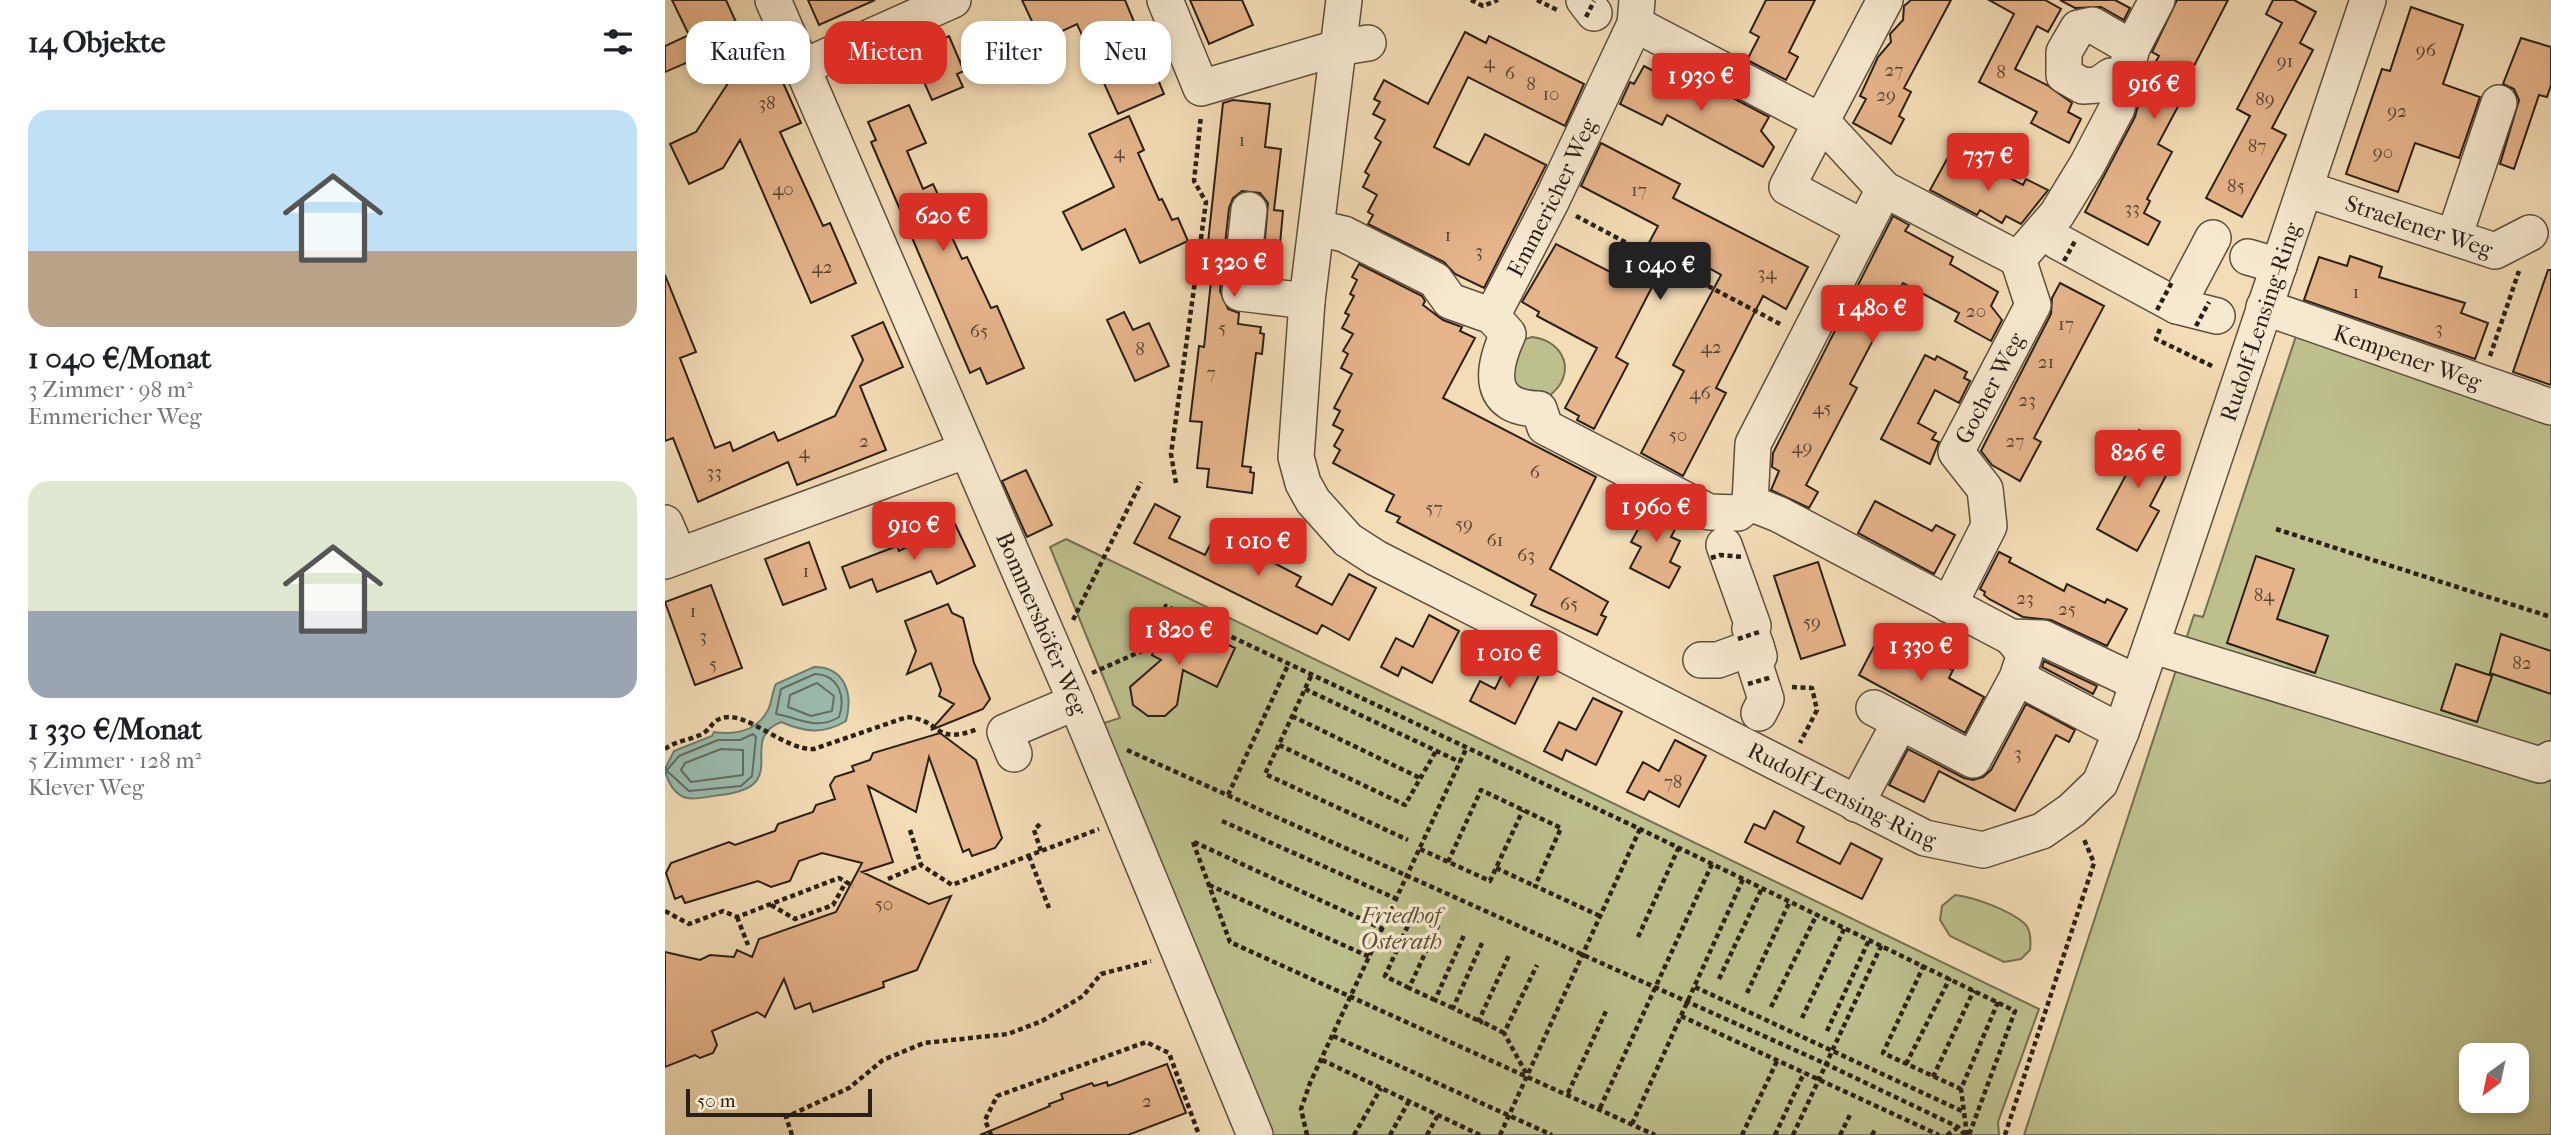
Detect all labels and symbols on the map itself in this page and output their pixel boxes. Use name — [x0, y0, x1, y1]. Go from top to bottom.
house number: 96 — [2416, 39, 2437, 61]
house number: 91 — [2277, 50, 2293, 72]
house number: 4 — [1483, 51, 1495, 73]
pin: 1 930 € — [1636, 54, 1766, 113]
house number: 27 — [1885, 59, 1903, 81]
house number: 8 — [1996, 61, 2006, 83]
pin: 916 € — [2105, 61, 2203, 121]
house number: 6 — [1505, 62, 1516, 84]
house number: 8 — [1526, 73, 1536, 95]
house number: 10 — [1542, 83, 1560, 105]
house number: 29 — [1876, 84, 1896, 106]
house number: 89 — [2255, 88, 2275, 110]
house number: 38 — [758, 92, 776, 114]
house number: 92 — [2387, 100, 2407, 122]
street label: Emmericher Weg — [1502, 113, 1603, 281]
house number: 1 — [1239, 129, 1245, 151]
pin: 737 € — [1939, 134, 2037, 193]
house number: 87 — [2248, 135, 2266, 157]
house number: 4 — [1113, 141, 1125, 163]
house number: 90 — [2373, 141, 2393, 163]
house number: 85 — [2227, 175, 2245, 197]
house number: 40 — [772, 178, 794, 200]
house number: 17 — [1631, 179, 1647, 201]
street label: Straelener Weg — [2342, 190, 2497, 264]
pin: 620 € — [894, 194, 992, 253]
house number: 33 — [2124, 197, 2140, 219]
street label: Rudolf-Lensing-Ring — [2215, 219, 2307, 425]
house number: 1 — [1445, 224, 1451, 246]
pin: 1 320 € — [1169, 240, 1299, 299]
house number: 3 — [1475, 240, 1483, 262]
pin: 1 040 € — [1595, 243, 1725, 302]
house number: 42 — [812, 256, 833, 278]
house number: 34 — [1757, 262, 1777, 284]
house number: 1 — [2353, 281, 2359, 303]
pin: 1 480 € — [1807, 286, 1937, 345]
house number: 20 — [1966, 300, 1986, 322]
house number: 17 — [2058, 313, 2074, 335]
house number: 5 — [1218, 317, 1226, 339]
house number: 3 — [2435, 317, 2443, 339]
street label: Kempener Weg — [2330, 319, 2486, 396]
house number: 65 — [970, 320, 988, 342]
street label: Gocher Weg — [1950, 327, 2030, 448]
house number: 42 — [1701, 336, 1722, 358]
house number: 8 — [1135, 338, 1145, 360]
house number: 21 — [2038, 351, 2054, 373]
house number: 7 — [1206, 362, 1216, 384]
house number: 46 — [1689, 382, 1711, 404]
house number: 23 — [2018, 389, 2036, 411]
house number: 45 — [1813, 397, 1831, 419]
house number: 50 — [1669, 424, 1687, 446]
house number: 2 — [859, 430, 869, 452]
house number: 27 — [2006, 430, 2024, 452]
pin: 826 € — [2089, 430, 2187, 490]
house number: 49 — [1791, 436, 1813, 458]
house number: 4 — [798, 441, 810, 463]
house number: 33 — [706, 461, 722, 483]
house number: 6 — [1530, 461, 1541, 483]
pin: 1 960 € — [1591, 484, 1721, 544]
house number: 57 — [1425, 497, 1443, 519]
pin: 910 € — [865, 503, 963, 562]
house number: 59 — [1455, 513, 1473, 535]
pin: 1 010 € — [1193, 518, 1323, 578]
street label: Bommershöfer Weg — [990, 528, 1093, 720]
house number: 61 — [1487, 529, 1503, 551]
house number: 63 — [1517, 544, 1535, 566]
house number: 1 — [803, 560, 809, 582]
house number: 84 — [2254, 584, 2275, 606]
house number: 23 — [2016, 587, 2034, 609]
house number: 65 — [1560, 593, 1578, 615]
house number: 25 — [2058, 598, 2076, 620]
house number: 1 — [690, 600, 696, 622]
pin: 1 820 € — [1114, 608, 1244, 667]
house number: 59 — [1803, 611, 1821, 633]
pin: 1 330 € — [1856, 624, 1986, 683]
house number: 3 — [699, 625, 707, 647]
pin: 1 010 € — [1444, 630, 1574, 690]
house number: 82 — [2512, 652, 2532, 674]
house number: 5 — [709, 653, 717, 675]
street label: Rudolf-Lensing-Ring — [1743, 737, 1939, 854]
house number: 3 — [2014, 742, 2022, 764]
house number: 78 — [1664, 771, 1682, 793]
house number: 50 — [875, 893, 893, 915]
park label: Friedhof Osterath — [1360, 902, 1446, 955]
north arrow — [2459, 1043, 2529, 1113]
scale bar — [686, 1086, 871, 1118]
house number: 2 — [1142, 1090, 1152, 1112]

